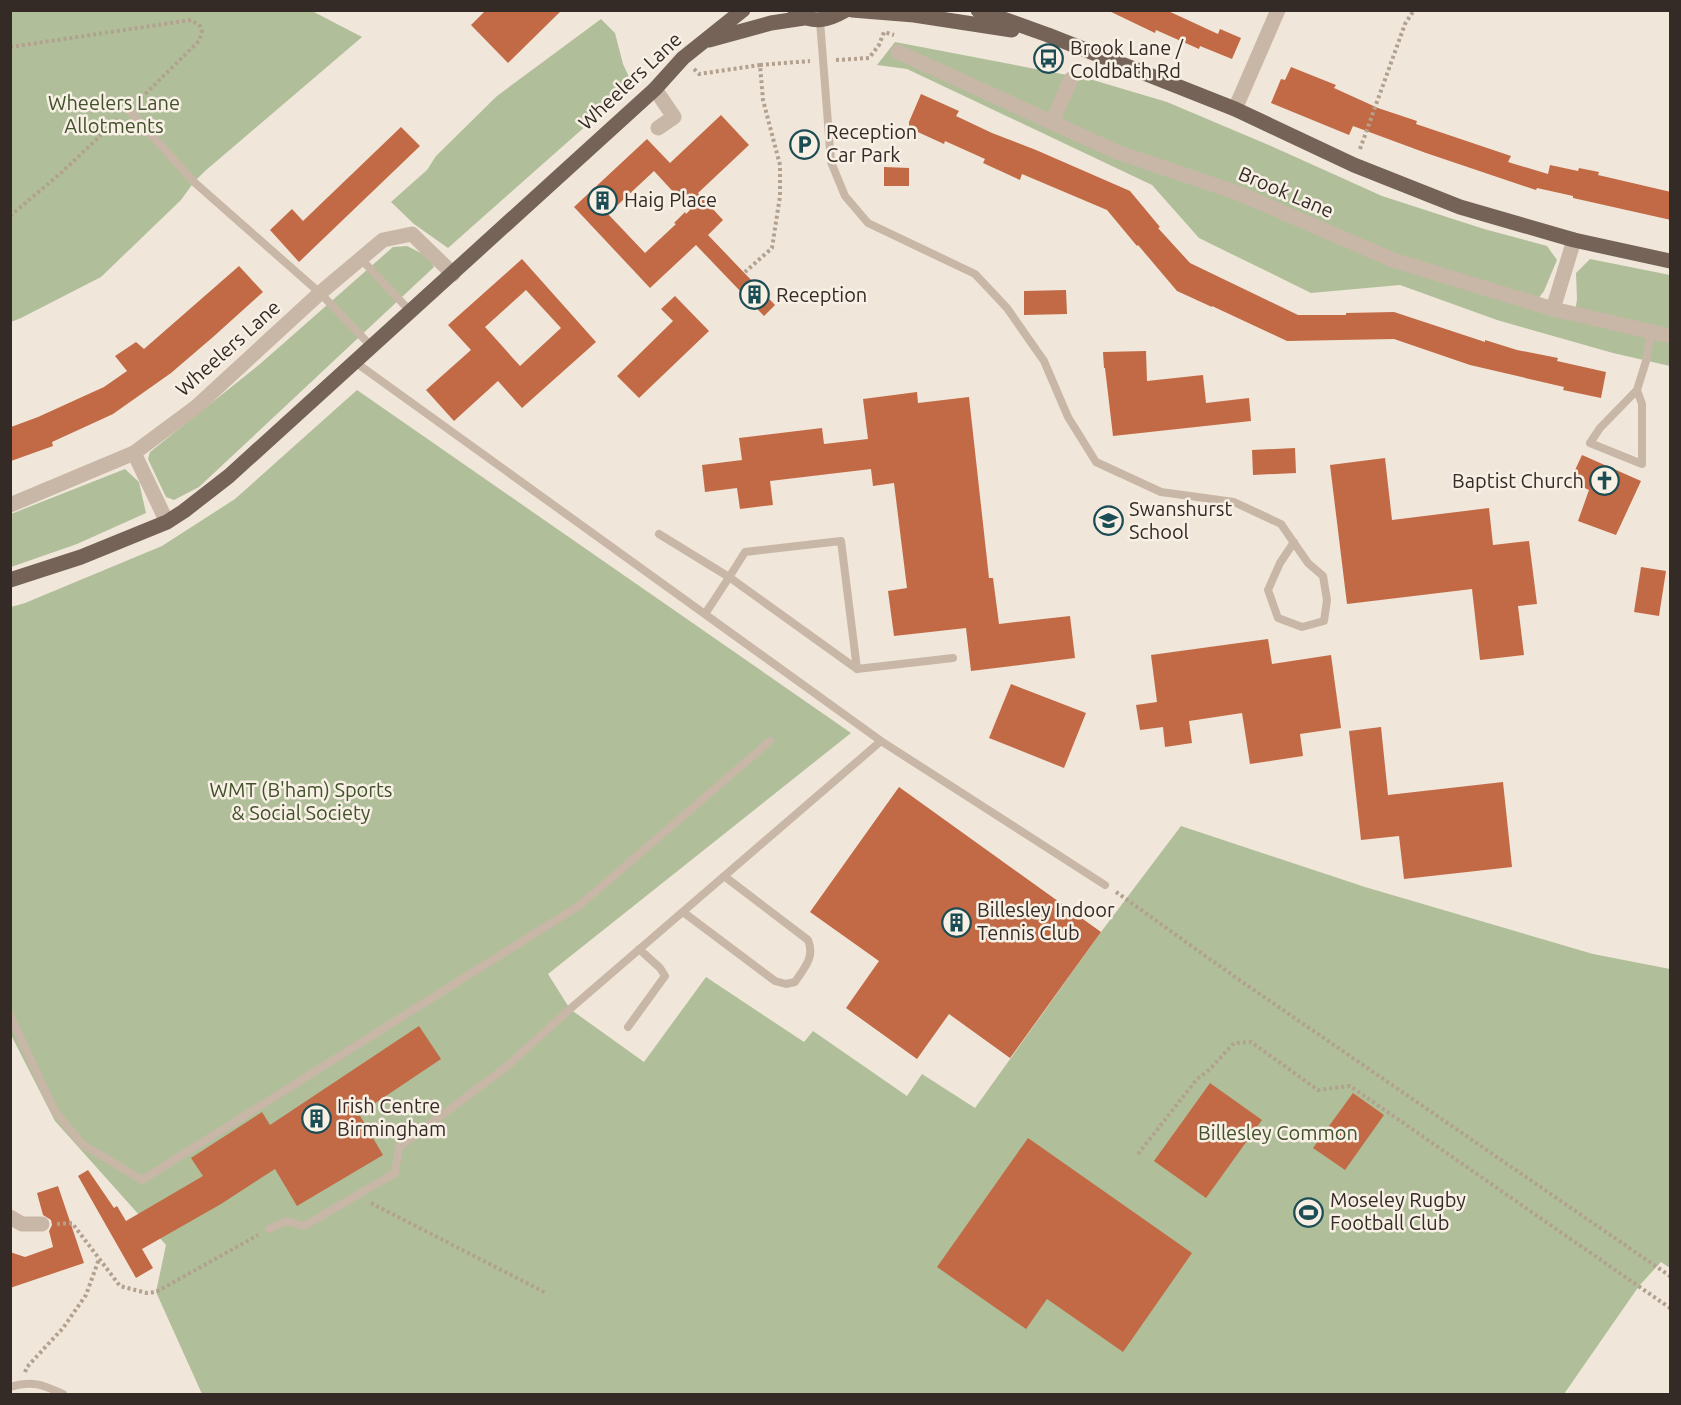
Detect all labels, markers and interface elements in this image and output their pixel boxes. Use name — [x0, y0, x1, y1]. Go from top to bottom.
street label: Wheelers Lane — [574, 27, 686, 134]
place label: Brook Lane / Coldbath Rd — [1070, 36, 1184, 82]
bus stop icon: Brook Lane / Coldbath Rd — [1033, 43, 1065, 75]
park label: Wheelers Lane Allotments — [48, 91, 180, 137]
place label: Reception Car Park — [826, 120, 917, 166]
parking icon: Reception Car Park — [789, 128, 821, 160]
street label: Brook Lane — [1235, 161, 1337, 222]
building icon: Haig Place — [587, 184, 619, 216]
place label: Haig Place — [624, 188, 717, 211]
building icon: Reception — [739, 279, 771, 311]
place label: Reception — [776, 283, 867, 306]
street label: Wheelers Lane — [171, 295, 284, 400]
church icon: Baptist Church — [1589, 465, 1621, 497]
place label: Baptist Church — [1452, 469, 1584, 492]
place label: Swanshurst School — [1129, 497, 1232, 543]
school or university icon: Swanshurst School — [1092, 505, 1124, 537]
park label: WMT (B'ham) Sports & Social Society — [210, 778, 392, 824]
place label: Billesley Indoor Tennis Club — [977, 898, 1115, 944]
building icon: Billesley Indoor Tennis Club — [940, 906, 972, 938]
place label: Irish Centre Birmingham — [337, 1094, 446, 1140]
building icon: Irish Centre Birmingham — [300, 1102, 332, 1134]
park label: Billesley Common — [1198, 1121, 1358, 1144]
place label: Moseley Rugby Football Club — [1330, 1188, 1466, 1234]
sports icon: Moseley Rugby Football Club — [1293, 1196, 1325, 1228]

